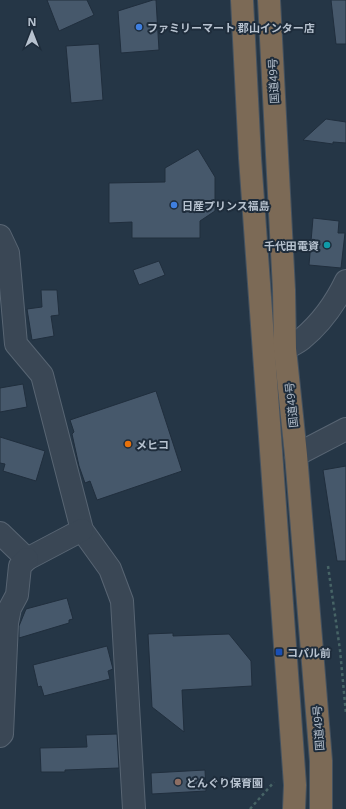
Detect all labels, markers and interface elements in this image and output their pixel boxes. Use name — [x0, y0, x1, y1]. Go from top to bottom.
north arrow — [12, 12, 52, 52]
text: N — [28, 14, 36, 29]
place label: ファミリーマート 郡山インター店 — [147, 20, 315, 35]
marker: ファミリーマート 郡山インター店 — [134, 22, 144, 32]
street label: 国道49号 — [264, 58, 282, 104]
place label: 日産プリンス福島 — [182, 198, 270, 213]
marker: 日産プリンス福島 — [169, 200, 179, 210]
place label: 千代田電資 — [264, 238, 319, 253]
marker: 千代田電資 — [322, 240, 332, 250]
street label: 国道49号 — [281, 382, 301, 428]
place label: メヒコ — [136, 437, 169, 452]
marker: メヒコ — [123, 439, 133, 449]
place label: コパル前 — [287, 645, 331, 660]
marker: コパル前 — [274, 647, 284, 657]
street label: 国道49号 — [309, 705, 327, 751]
place label: どんぐり保育園 — [186, 775, 263, 790]
marker: どんぐり保育園 — [173, 777, 183, 787]

